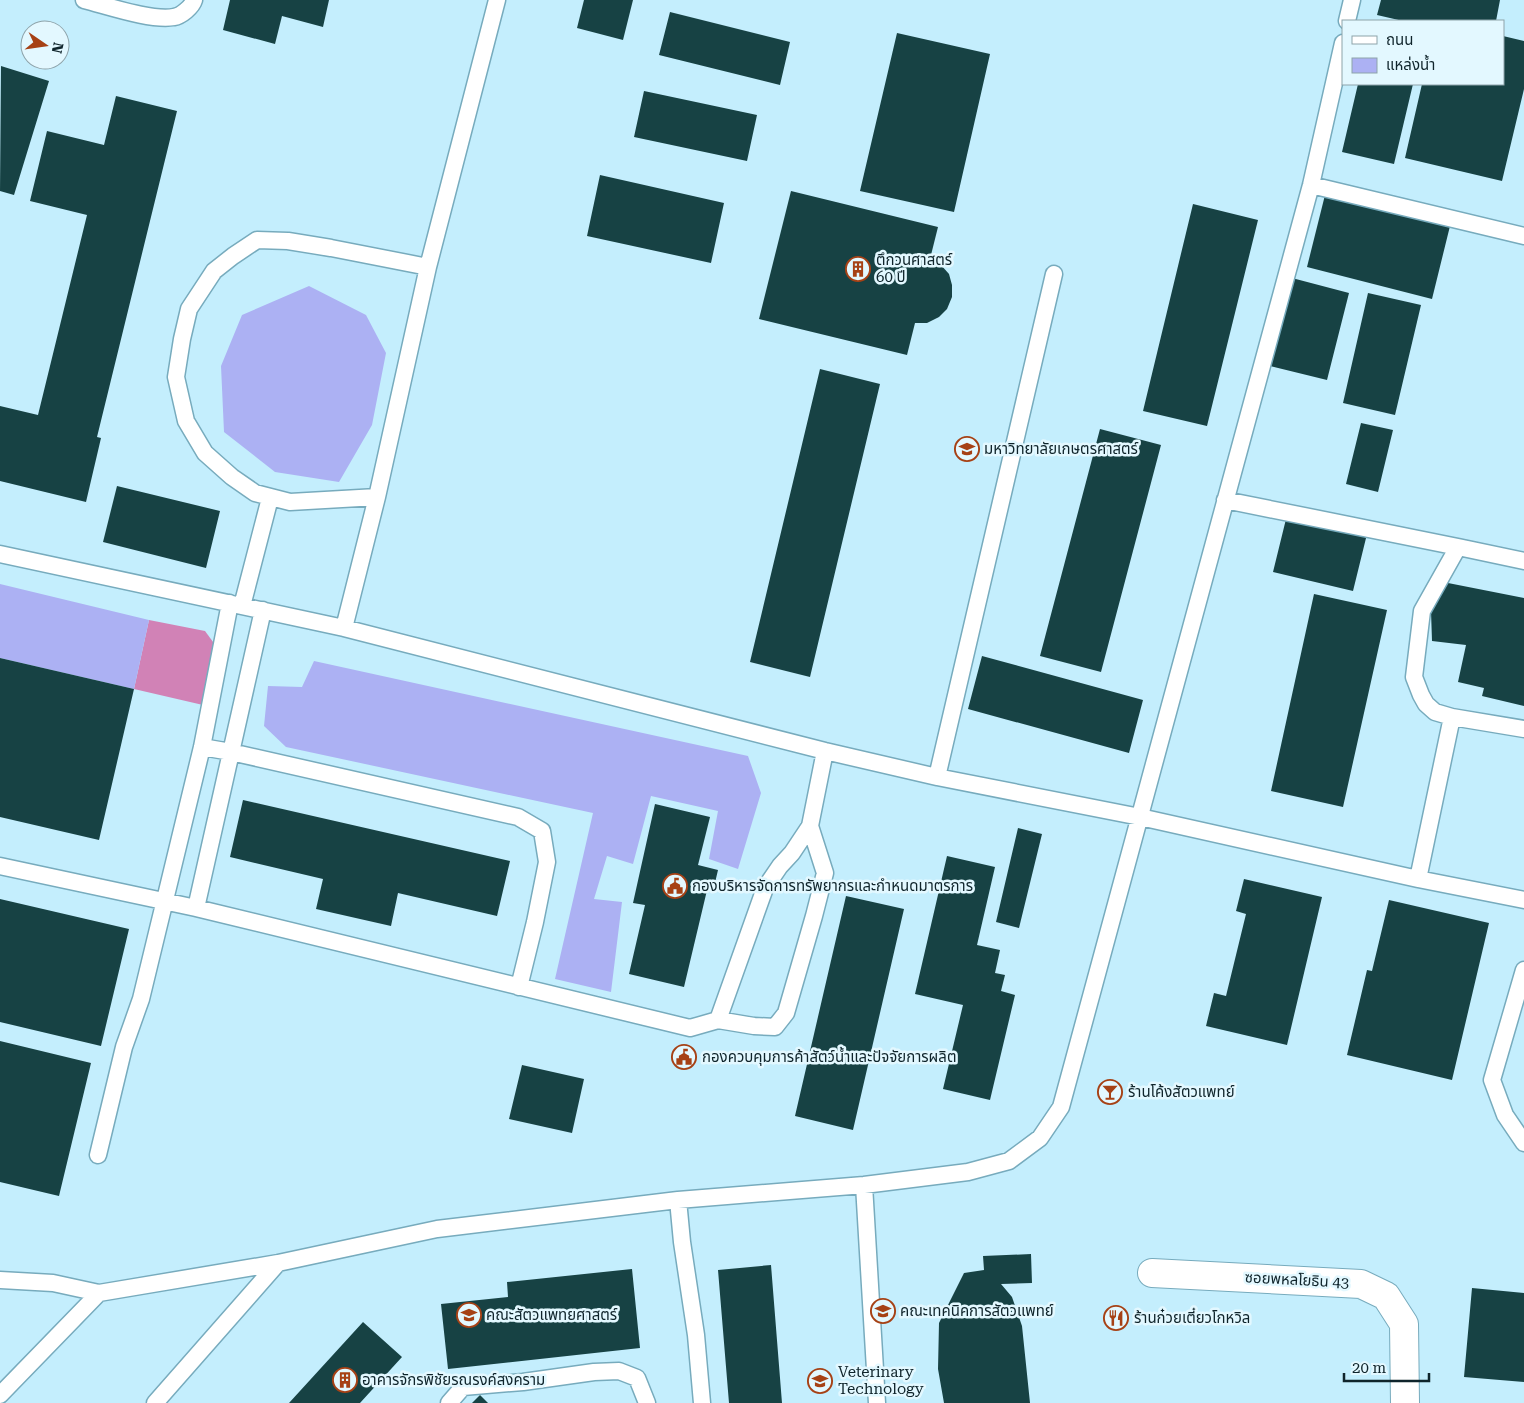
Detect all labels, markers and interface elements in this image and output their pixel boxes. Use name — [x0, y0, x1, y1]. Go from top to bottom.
north arrow — [20, 20, 70, 70]
legend — [1342, 20, 1504, 85]
text: ถนน — [1386, 31, 1413, 49]
text: N — [49, 41, 67, 55]
text: แหล่งน้ำ — [1386, 54, 1435, 74]
place label: ตึกวนศาสตร์ 60 ปี — [876, 251, 953, 286]
building icon: ตึกวนศาสตร์ 60 ปี — [845, 256, 871, 282]
school or university icon: มหาวิทยาลัยเกษตรศาสตร์ — [954, 436, 980, 462]
place label: มหาวิทยาลัยเกษตรศาสตร์ — [984, 440, 1139, 458]
public building icon: กองบริหารจัดการทรัพยากรและกำหนดมาตรการ — [662, 873, 688, 899]
place label: กองบริหารจัดการทรัพยากรและกำหนดมาตรการ — [692, 877, 973, 895]
public building icon: กองควบคุมการค้าสัตว์น้ำและปัจจัยการผลิต — [671, 1044, 697, 1070]
place label: กองควบคุมการค้าสัตว์น้ำและปัจจัยการผลิต — [702, 1046, 956, 1066]
bar icon: ร้านโค้งสัตวแพทย์ — [1097, 1079, 1123, 1105]
place label: ร้านโค้งสัตวแพทย์ — [1128, 1083, 1235, 1101]
street label: ซอยพหลโยธิน 43 — [1244, 1268, 1350, 1292]
school or university icon: คณะเทคนิคการสัตวแพทย์ — [870, 1298, 896, 1324]
school or university icon: คณะสัตวแพทยศาสตร์ — [456, 1302, 482, 1328]
place label: คณะเทคนิคการสัตวแพทย์ — [900, 1302, 1054, 1320]
restaurant icon: ร้านก๋วยเตี๋ยวโกหวิล — [1103, 1305, 1129, 1331]
place label: คณะสัตวแพทยศาสตร์ — [486, 1306, 618, 1324]
place label: ร้านก๋วยเตี๋ยวโกหวิล — [1134, 1307, 1250, 1327]
scale bar — [1344, 1350, 1429, 1382]
text: 20 m — [1352, 1359, 1387, 1377]
place label: Veterinary Technology — [838, 1363, 924, 1398]
building icon: อาคารจักรพิชัยรณรงค์สงคราม — [332, 1367, 358, 1393]
school or university icon: Veterinary Technology — [807, 1368, 833, 1394]
place label: อาคารจักรพิชัยรณรงค์สงคราม — [362, 1371, 545, 1389]

